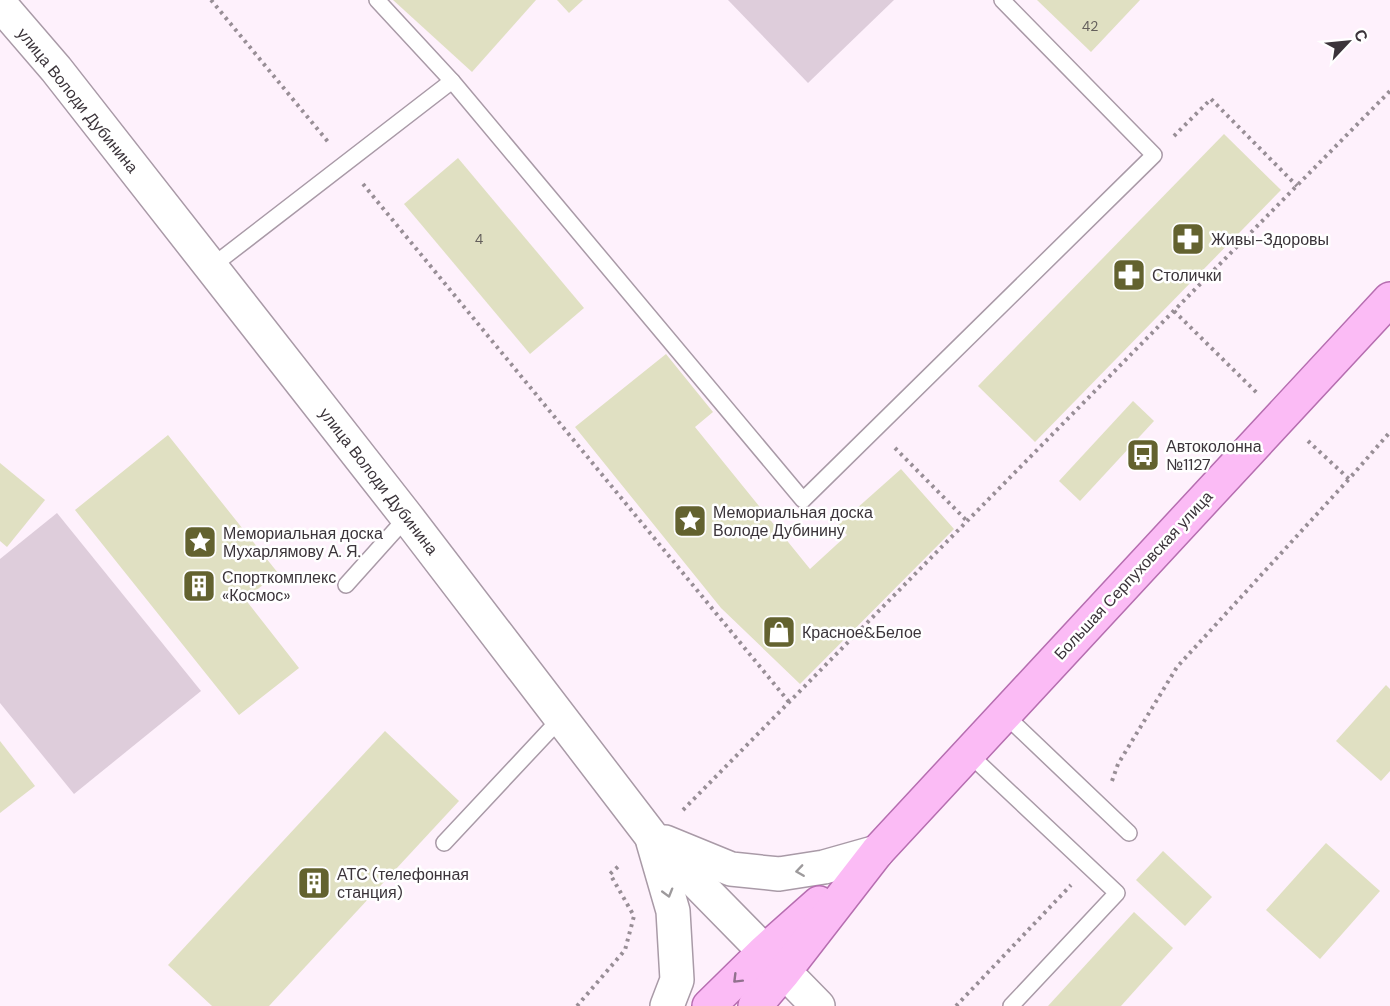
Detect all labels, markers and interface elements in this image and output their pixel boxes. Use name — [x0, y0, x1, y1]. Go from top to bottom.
north arrow — [1318, 12, 1378, 72]
house number: 42 — [1082, 17, 1098, 35]
street label: улица Володи Дубинина — [12, 23, 143, 177]
text: С — [1349, 26, 1373, 46]
pharmacy icon: Живы-Здоровы — [1170, 221, 1206, 257]
place label: Живы-Здоровы — [1211, 229, 1329, 250]
house number: 4 — [475, 230, 484, 248]
pharmacy icon: Столички — [1111, 257, 1147, 293]
place label: Столички — [1152, 265, 1222, 286]
street label: улица Володи Дубинина — [315, 404, 443, 559]
place label: Автоколонна №1127 — [1166, 436, 1262, 475]
bus stop icon: Автоколонна №1127 — [1125, 437, 1161, 473]
street label: Большая Серпуховская улица — [1049, 486, 1217, 664]
place label: Мемориальная доска Володе Дубинину — [713, 502, 873, 541]
place icon: Мемориальная доска Володе Дубинину — [672, 503, 708, 539]
place label: Мемориальная доска Мухарлямову А. Я. — [223, 523, 383, 562]
place icon: Мемориальная доска Мухарлямову А. Я. — [182, 524, 218, 560]
place label: Спорткомплекс «Космос» — [222, 567, 336, 606]
building icon: Спорткомплекс «Космос» — [181, 568, 217, 604]
shop icon: Красное&Белое — [761, 614, 797, 650]
place label: Красное&Белое — [802, 622, 922, 643]
place label: АТС (телефонная станция) — [337, 864, 469, 903]
one-way arrow — [795, 864, 804, 876]
building icon: АТС (телефонная станция) — [296, 865, 332, 901]
one-way arrow — [661, 887, 673, 898]
one-way arrow — [733, 971, 744, 982]

